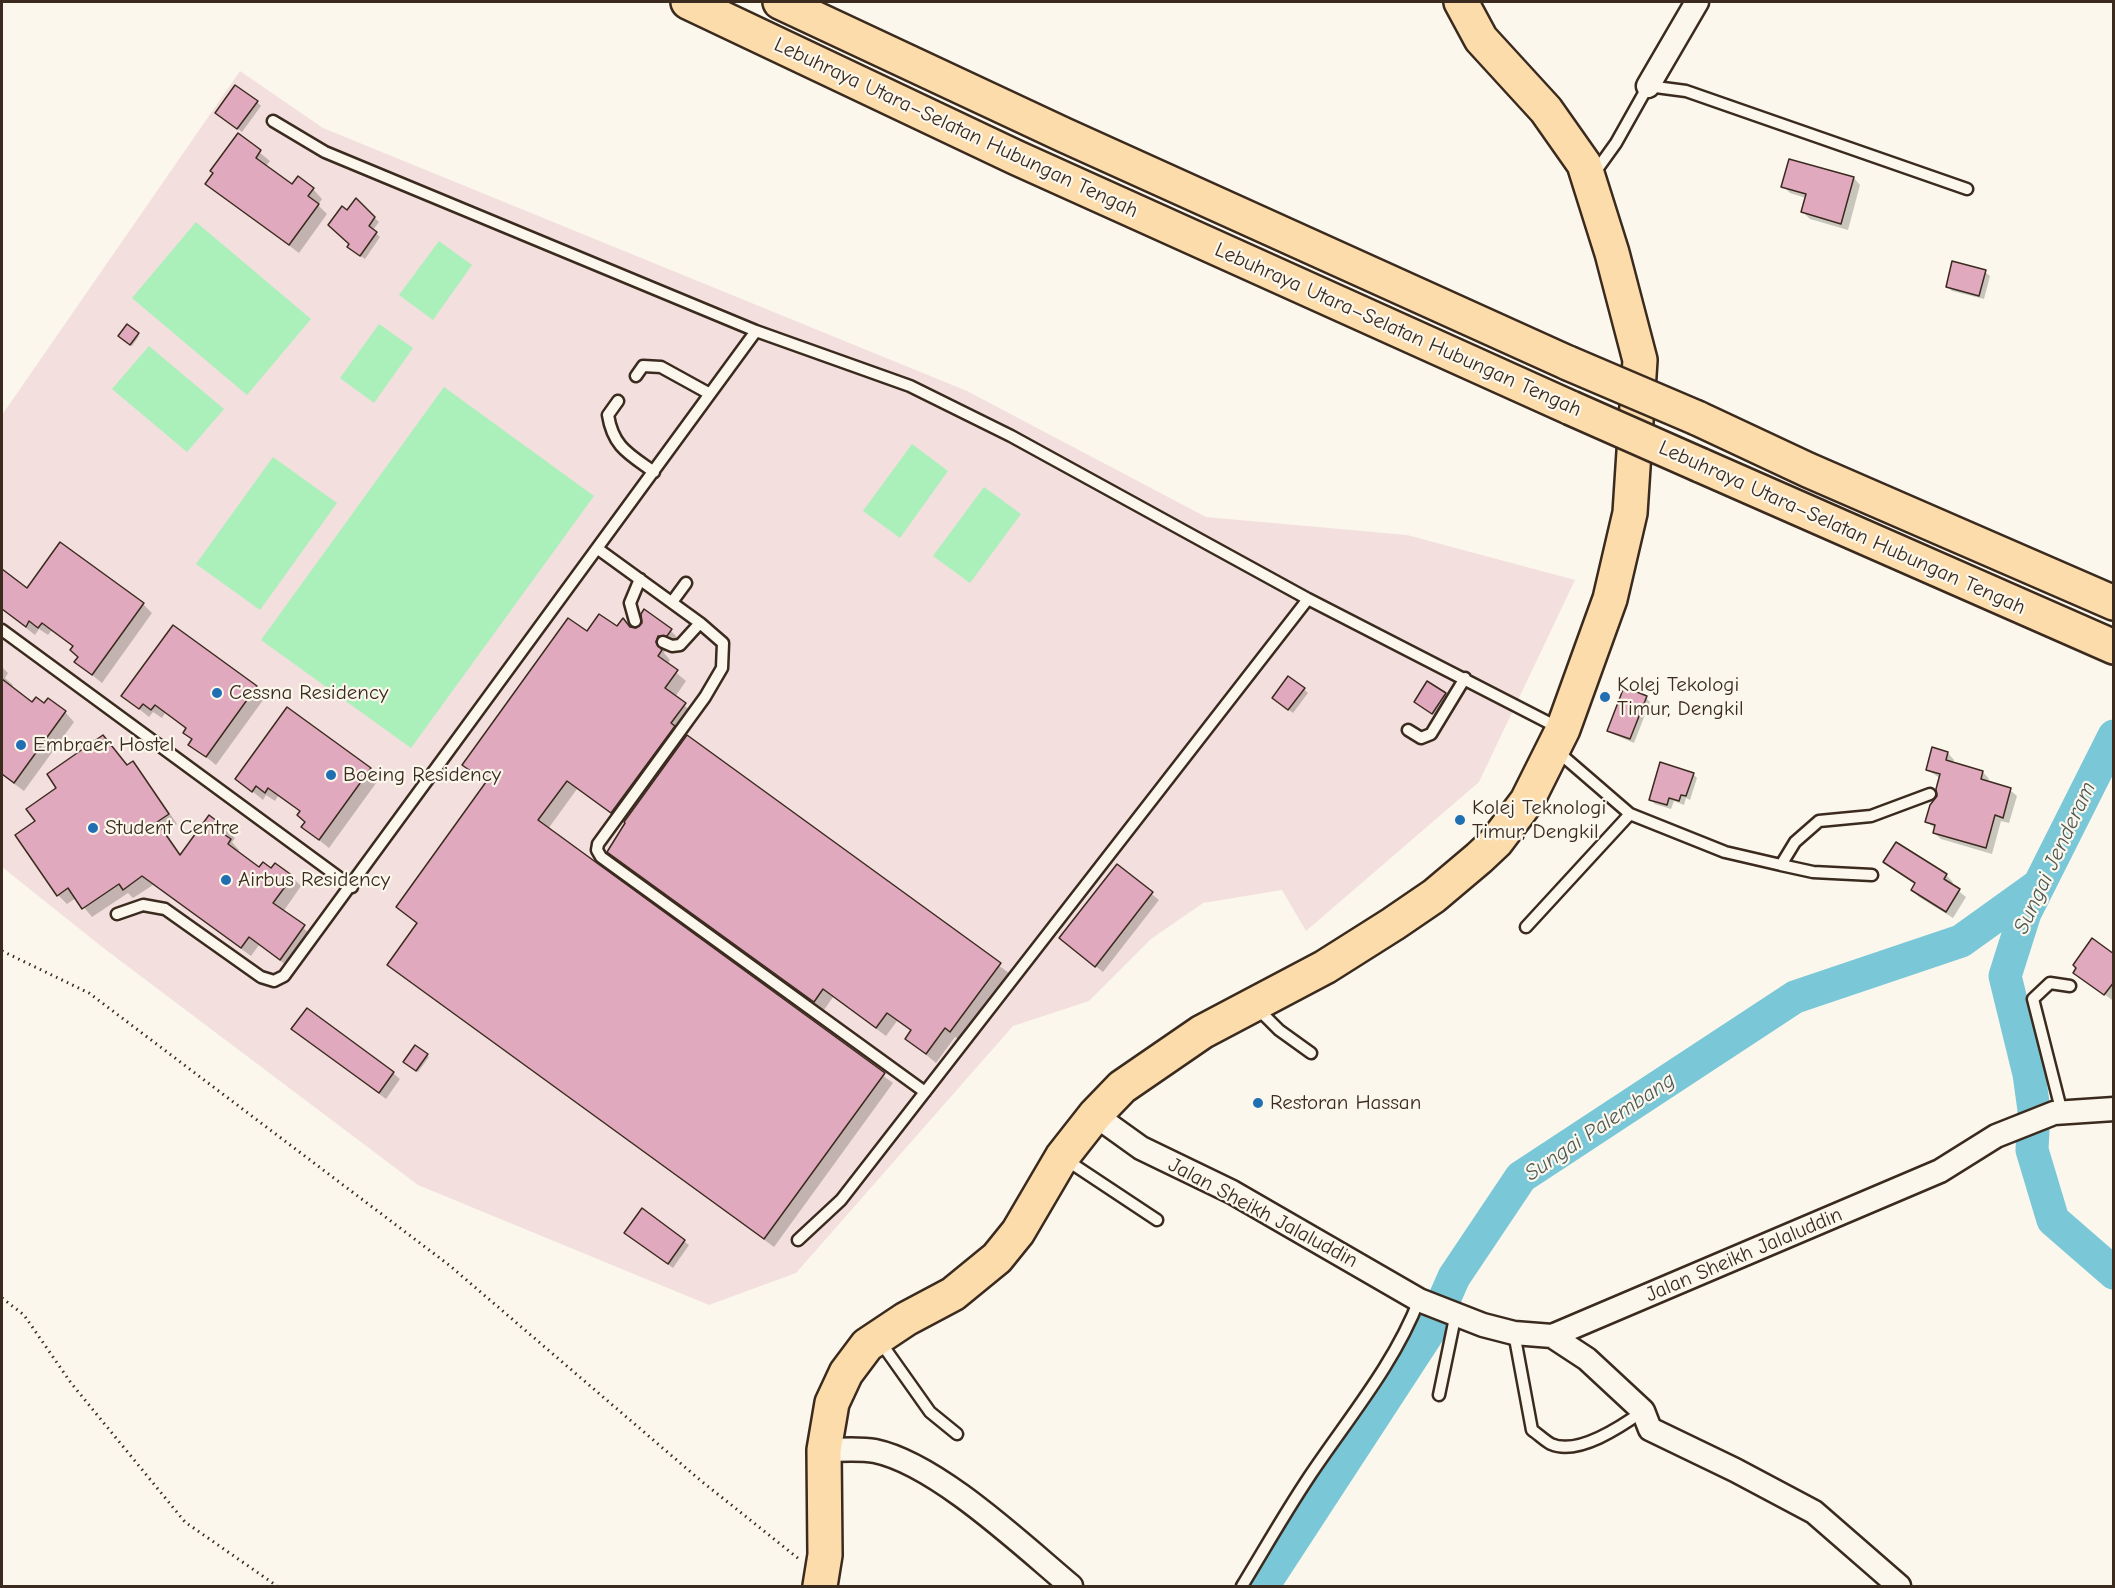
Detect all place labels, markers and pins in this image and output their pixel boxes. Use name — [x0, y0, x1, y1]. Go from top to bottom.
place label: Kolej Tekologi Timur, Dengkil — [1617, 672, 1744, 722]
place label: Cessna Residency — [229, 680, 388, 706]
marker: Cessna Residency — [210, 686, 224, 700]
marker: Kolej Tekologi Timur, Dengkil — [1598, 690, 1612, 704]
place label: Embraer Hostel — [33, 732, 174, 758]
marker: Embraer Hostel — [14, 738, 28, 752]
place label: Boeing Residency — [343, 762, 501, 788]
marker: Boeing Residency — [324, 768, 338, 782]
place label: Kolej Teknologi Timur, Dengkil — [1472, 795, 1606, 845]
marker: Kolej Teknologi Timur, Dengkil — [1453, 813, 1467, 827]
place label: Student Centre — [105, 815, 239, 841]
marker: Student Centre — [86, 821, 100, 835]
place label: Airbus Residency — [238, 867, 390, 893]
marker: Airbus Residency — [219, 873, 233, 887]
place label: Restoran Hassan — [1270, 1090, 1421, 1116]
marker: Restoran Hassan — [1251, 1096, 1265, 1110]

